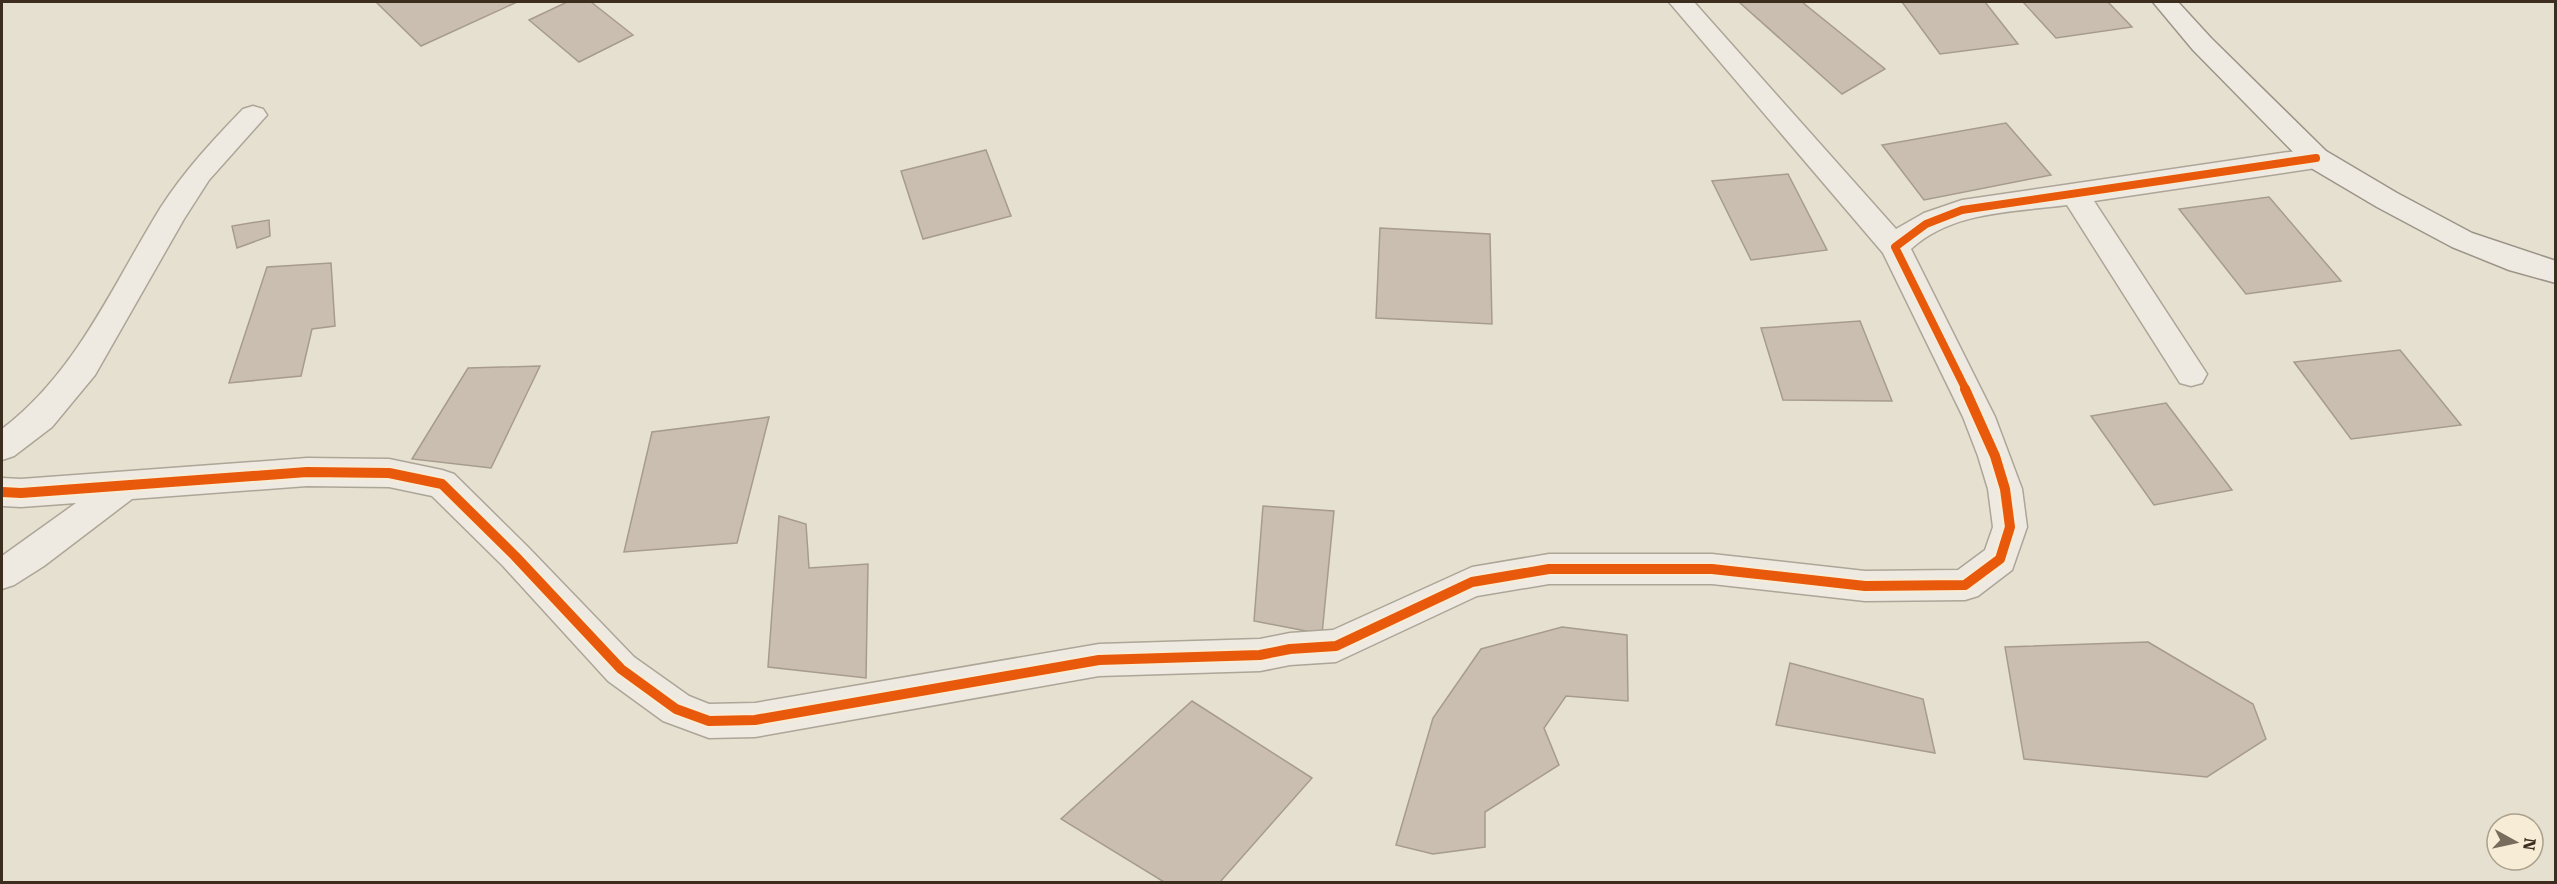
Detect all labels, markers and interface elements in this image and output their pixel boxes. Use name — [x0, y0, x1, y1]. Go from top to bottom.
north arrow — [2485, 812, 2545, 872]
text: N — [2519, 837, 2540, 851]

